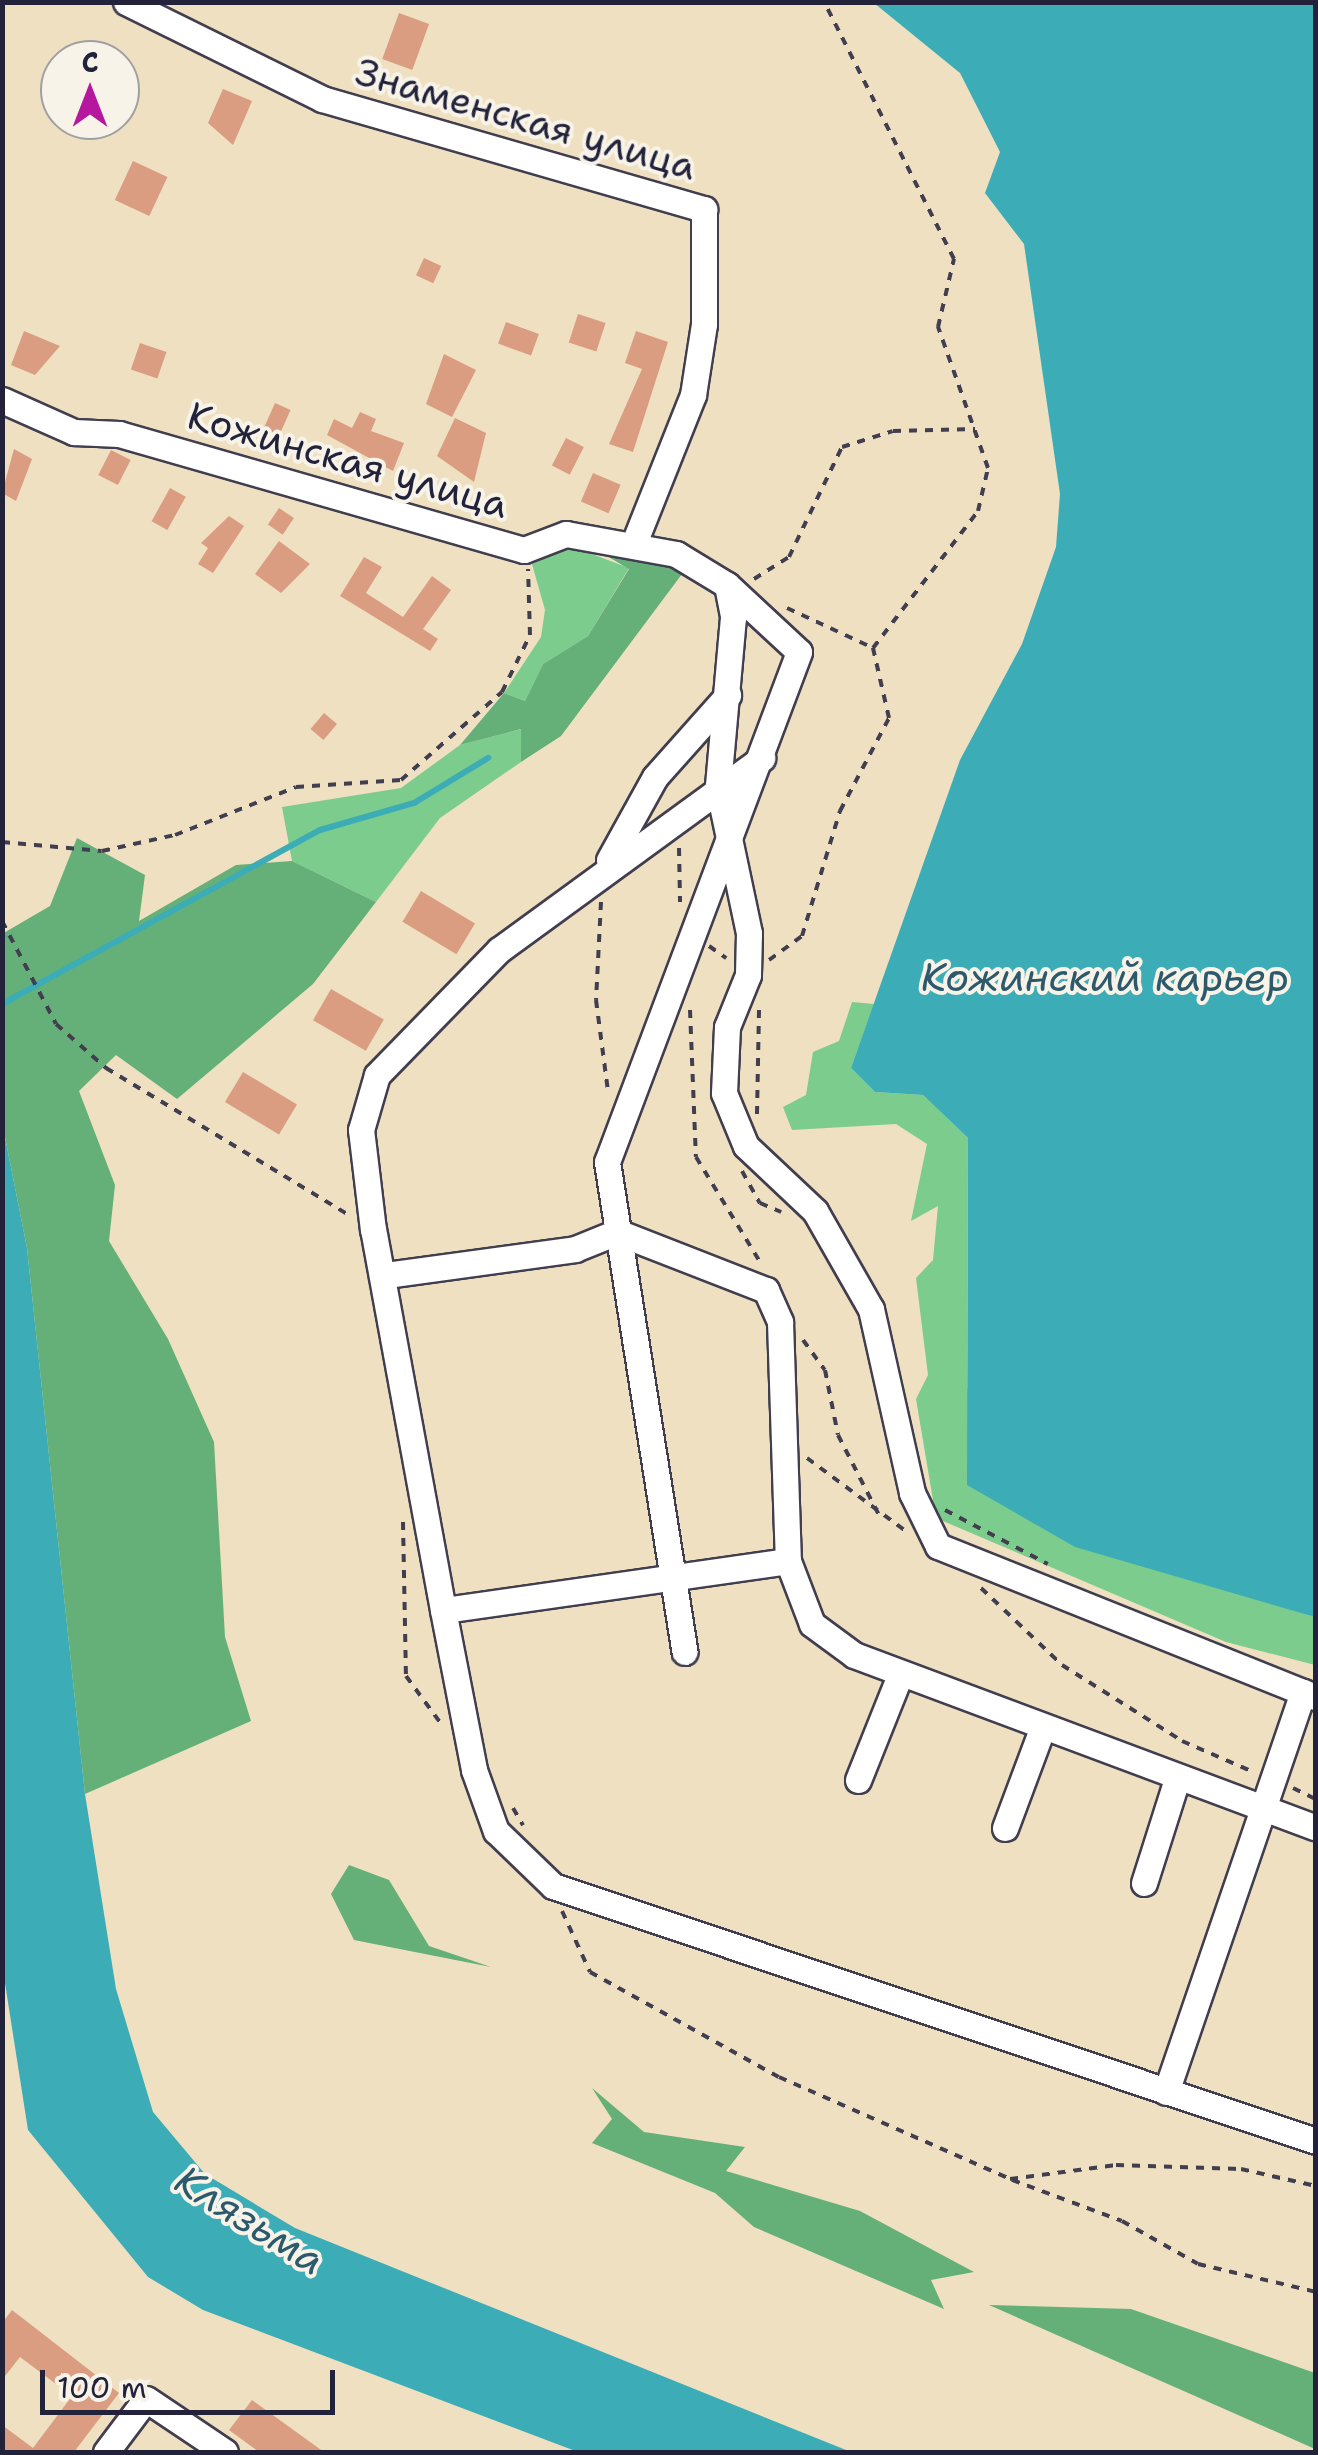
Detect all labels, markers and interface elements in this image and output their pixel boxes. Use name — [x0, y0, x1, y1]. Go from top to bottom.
north arrow — [40, 40, 140, 140]
text: С — [81, 43, 99, 81]
street label: Знаменская улица — [351, 49, 701, 189]
street label: Кожинская улица — [183, 392, 513, 528]
water label: Кожинский карьер — [921, 953, 1289, 1001]
water label: Клязьма — [166, 2155, 334, 2285]
scale bar — [45, 2350, 340, 2412]
text: 100 m — [57, 2367, 147, 2408]

